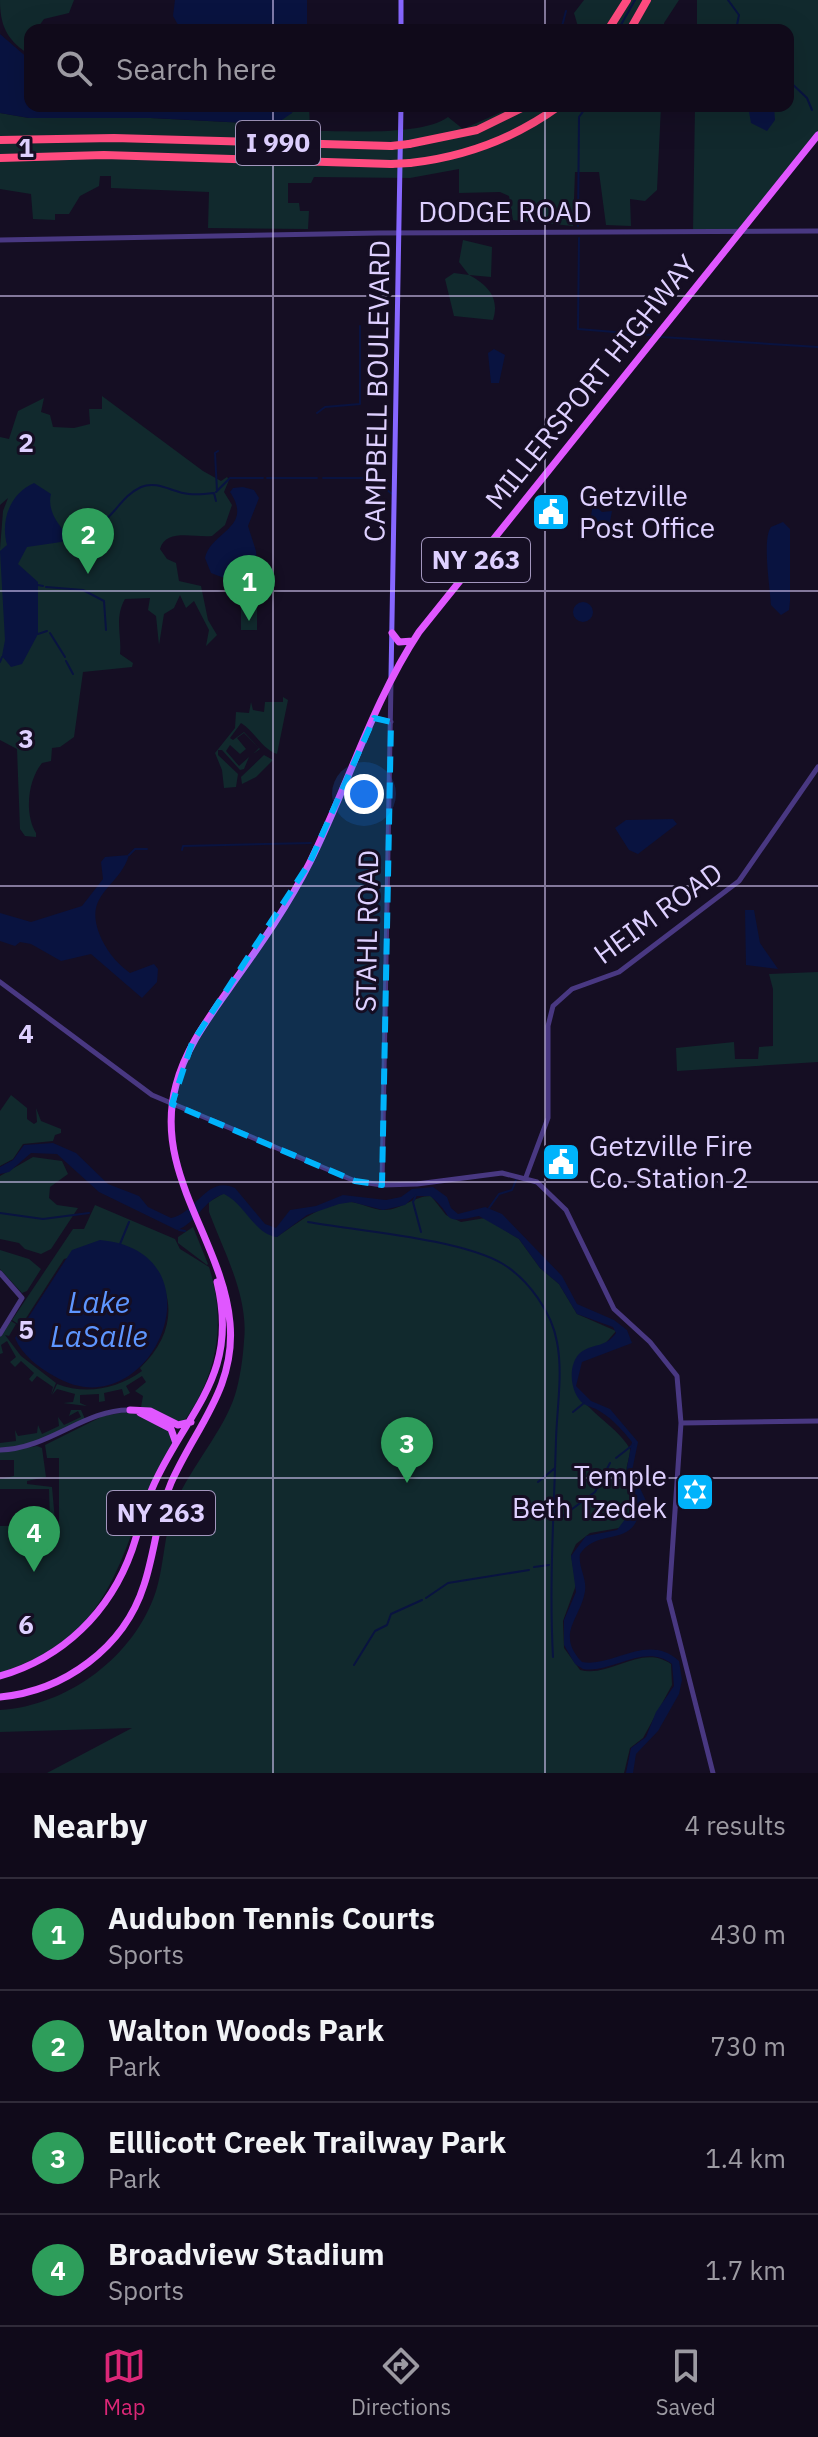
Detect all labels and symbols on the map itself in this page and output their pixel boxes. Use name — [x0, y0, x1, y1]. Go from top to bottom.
road number: I 990 — [236, 121, 320, 165]
text: 1 — [18, 130, 34, 164]
street label: DODGE ROAD — [418, 193, 592, 230]
street label: CAMPBELL BOULEVARD — [355, 240, 398, 542]
street label: MILLERSPORT HIGHWAY — [476, 246, 705, 517]
text: 2 — [18, 425, 34, 459]
place label: Getzville Post Office — [579, 477, 715, 546]
public building icon: Getzville Post Office — [530, 491, 572, 533]
pin: 2 — [62, 508, 114, 574]
road number: NY 263 — [422, 538, 530, 582]
pin: 1 — [223, 555, 275, 621]
text: 3 — [18, 721, 34, 755]
your location — [344, 774, 384, 814]
street label: STAHL ROAD — [347, 850, 386, 1012]
street label: HEIM ROAD — [586, 853, 729, 972]
text: 4 — [18, 1016, 34, 1050]
place label: Getzville Fire Co. Station 2 — [589, 1127, 753, 1196]
public building icon: Getzville Fire Co. Station 2 — [540, 1141, 582, 1183]
water label: Lake LaSalle — [50, 1282, 148, 1355]
text: 5 — [18, 1312, 34, 1346]
pin: 3 — [381, 1417, 433, 1483]
place label: Temple Beth Tzedek — [512, 1457, 667, 1526]
synagogue icon: Temple Beth Tzedek — [674, 1471, 716, 1513]
road number: NY 263 — [107, 1491, 215, 1535]
pin: 4 — [8, 1506, 60, 1572]
text: 6 — [18, 1607, 34, 1641]

